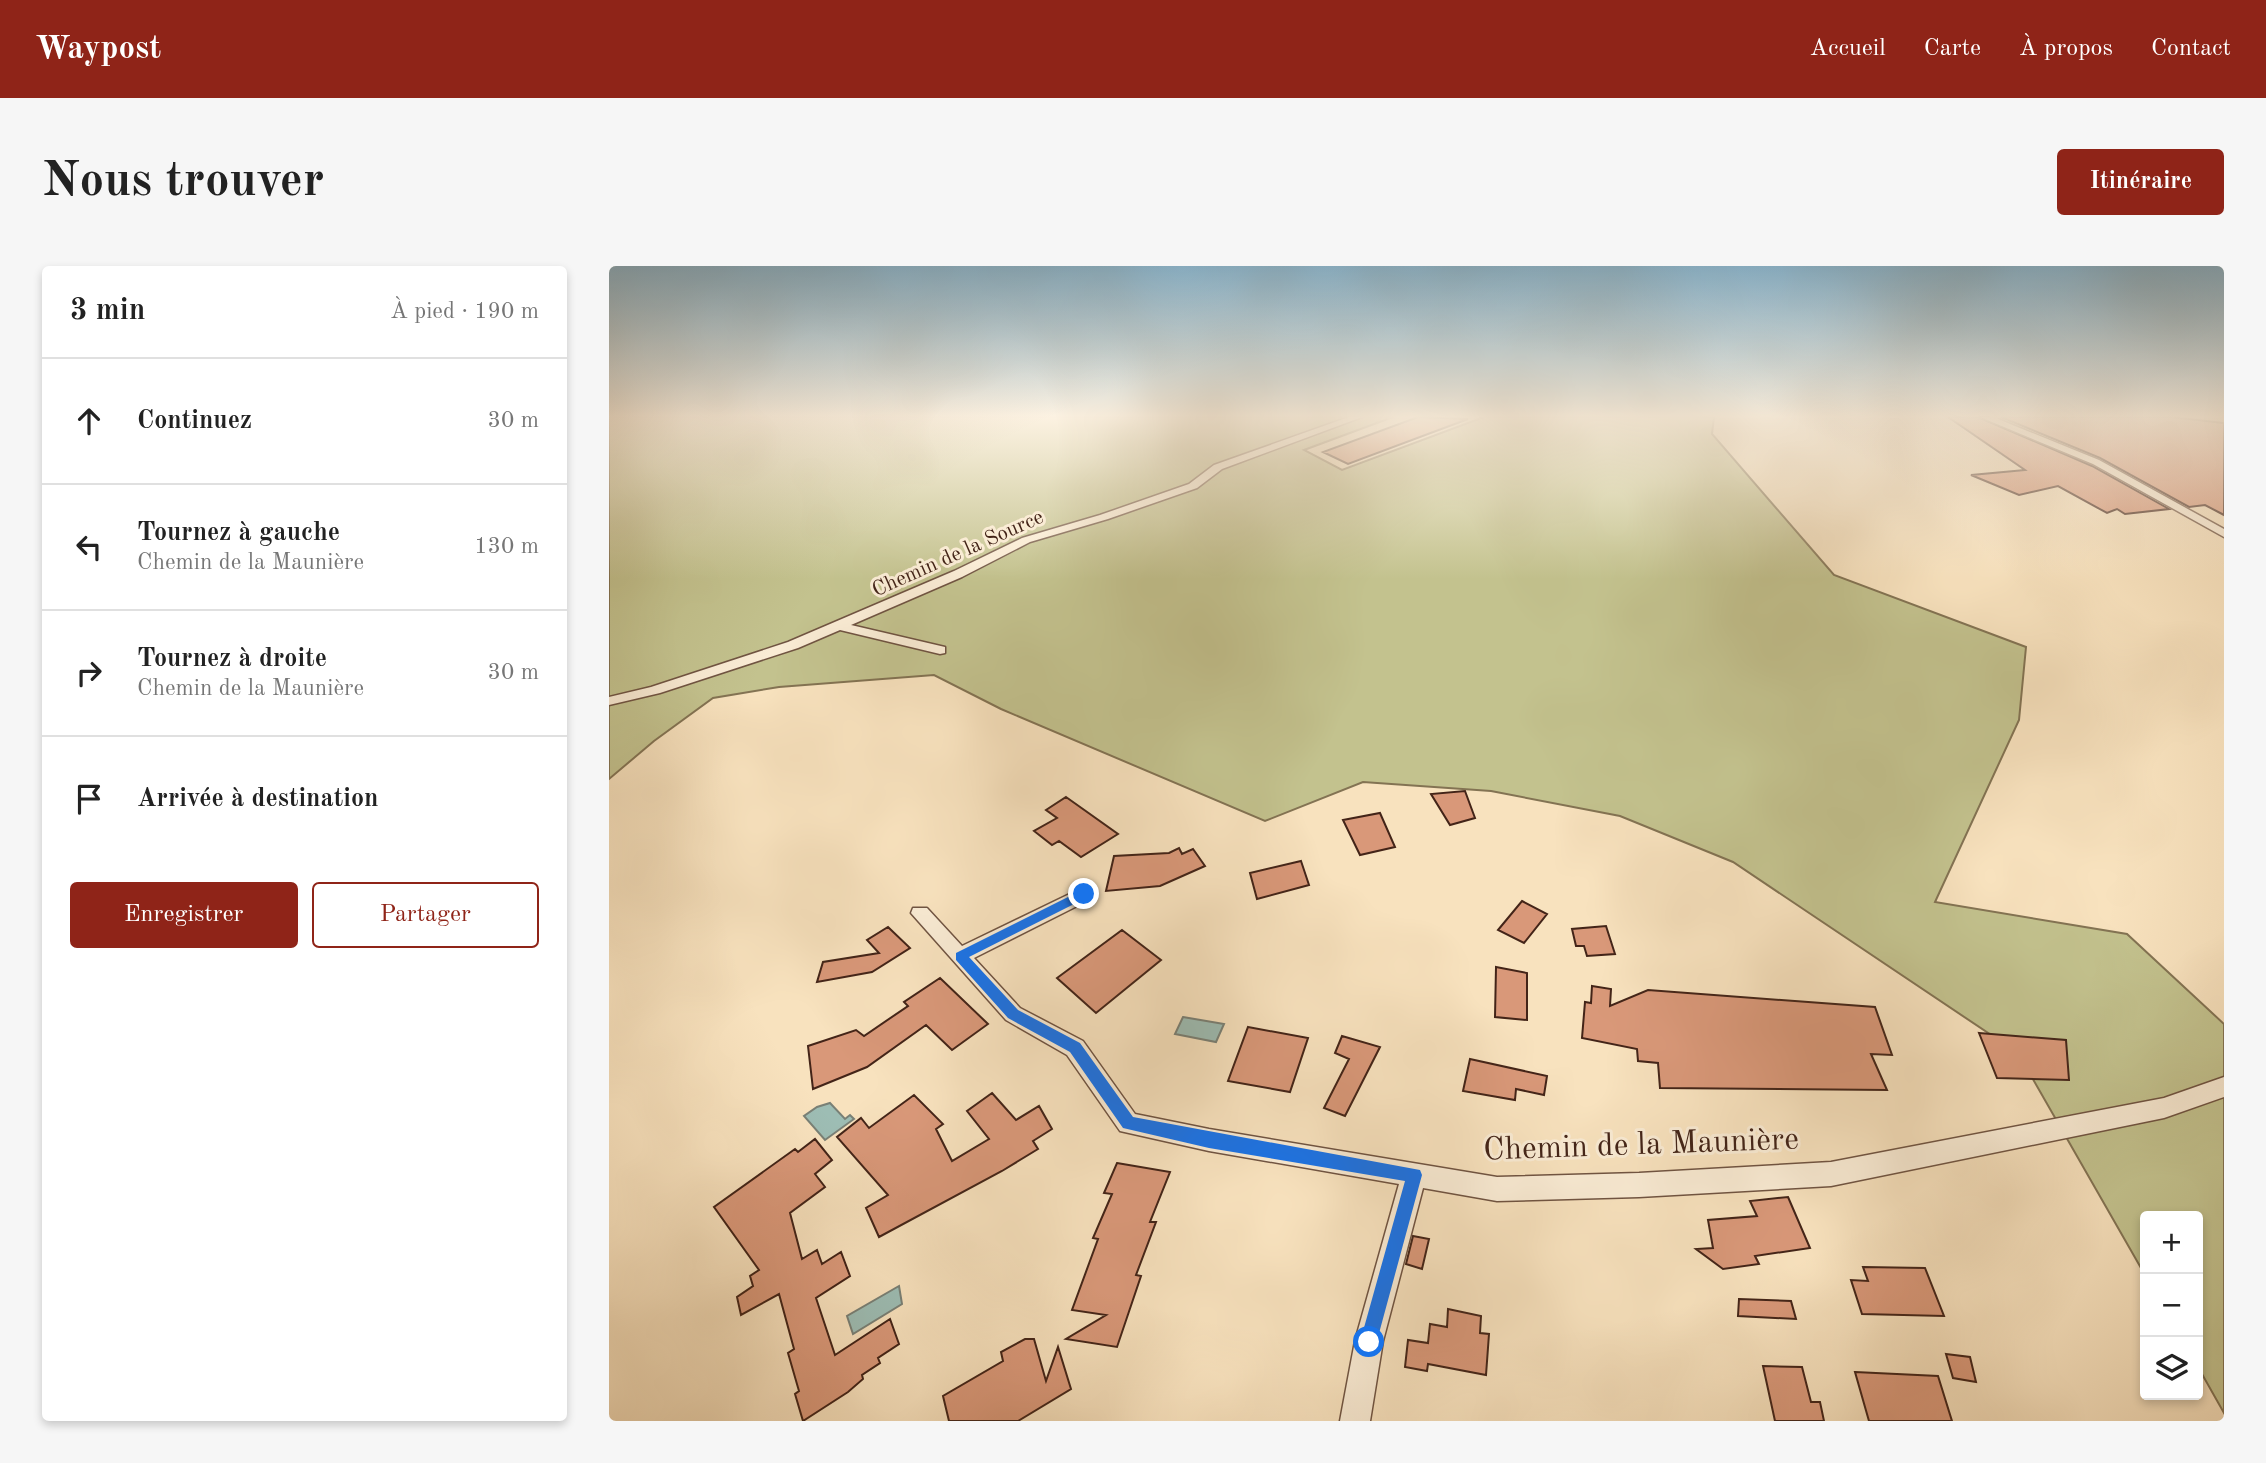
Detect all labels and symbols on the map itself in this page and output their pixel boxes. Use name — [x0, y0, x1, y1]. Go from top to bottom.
street label: Chemin de la Source — [869, 507, 1047, 601]
route end — [1068, 878, 1099, 909]
street label: Chemin de la Maunière — [1483, 1124, 1799, 1168]
route start — [1353, 1326, 1384, 1357]

